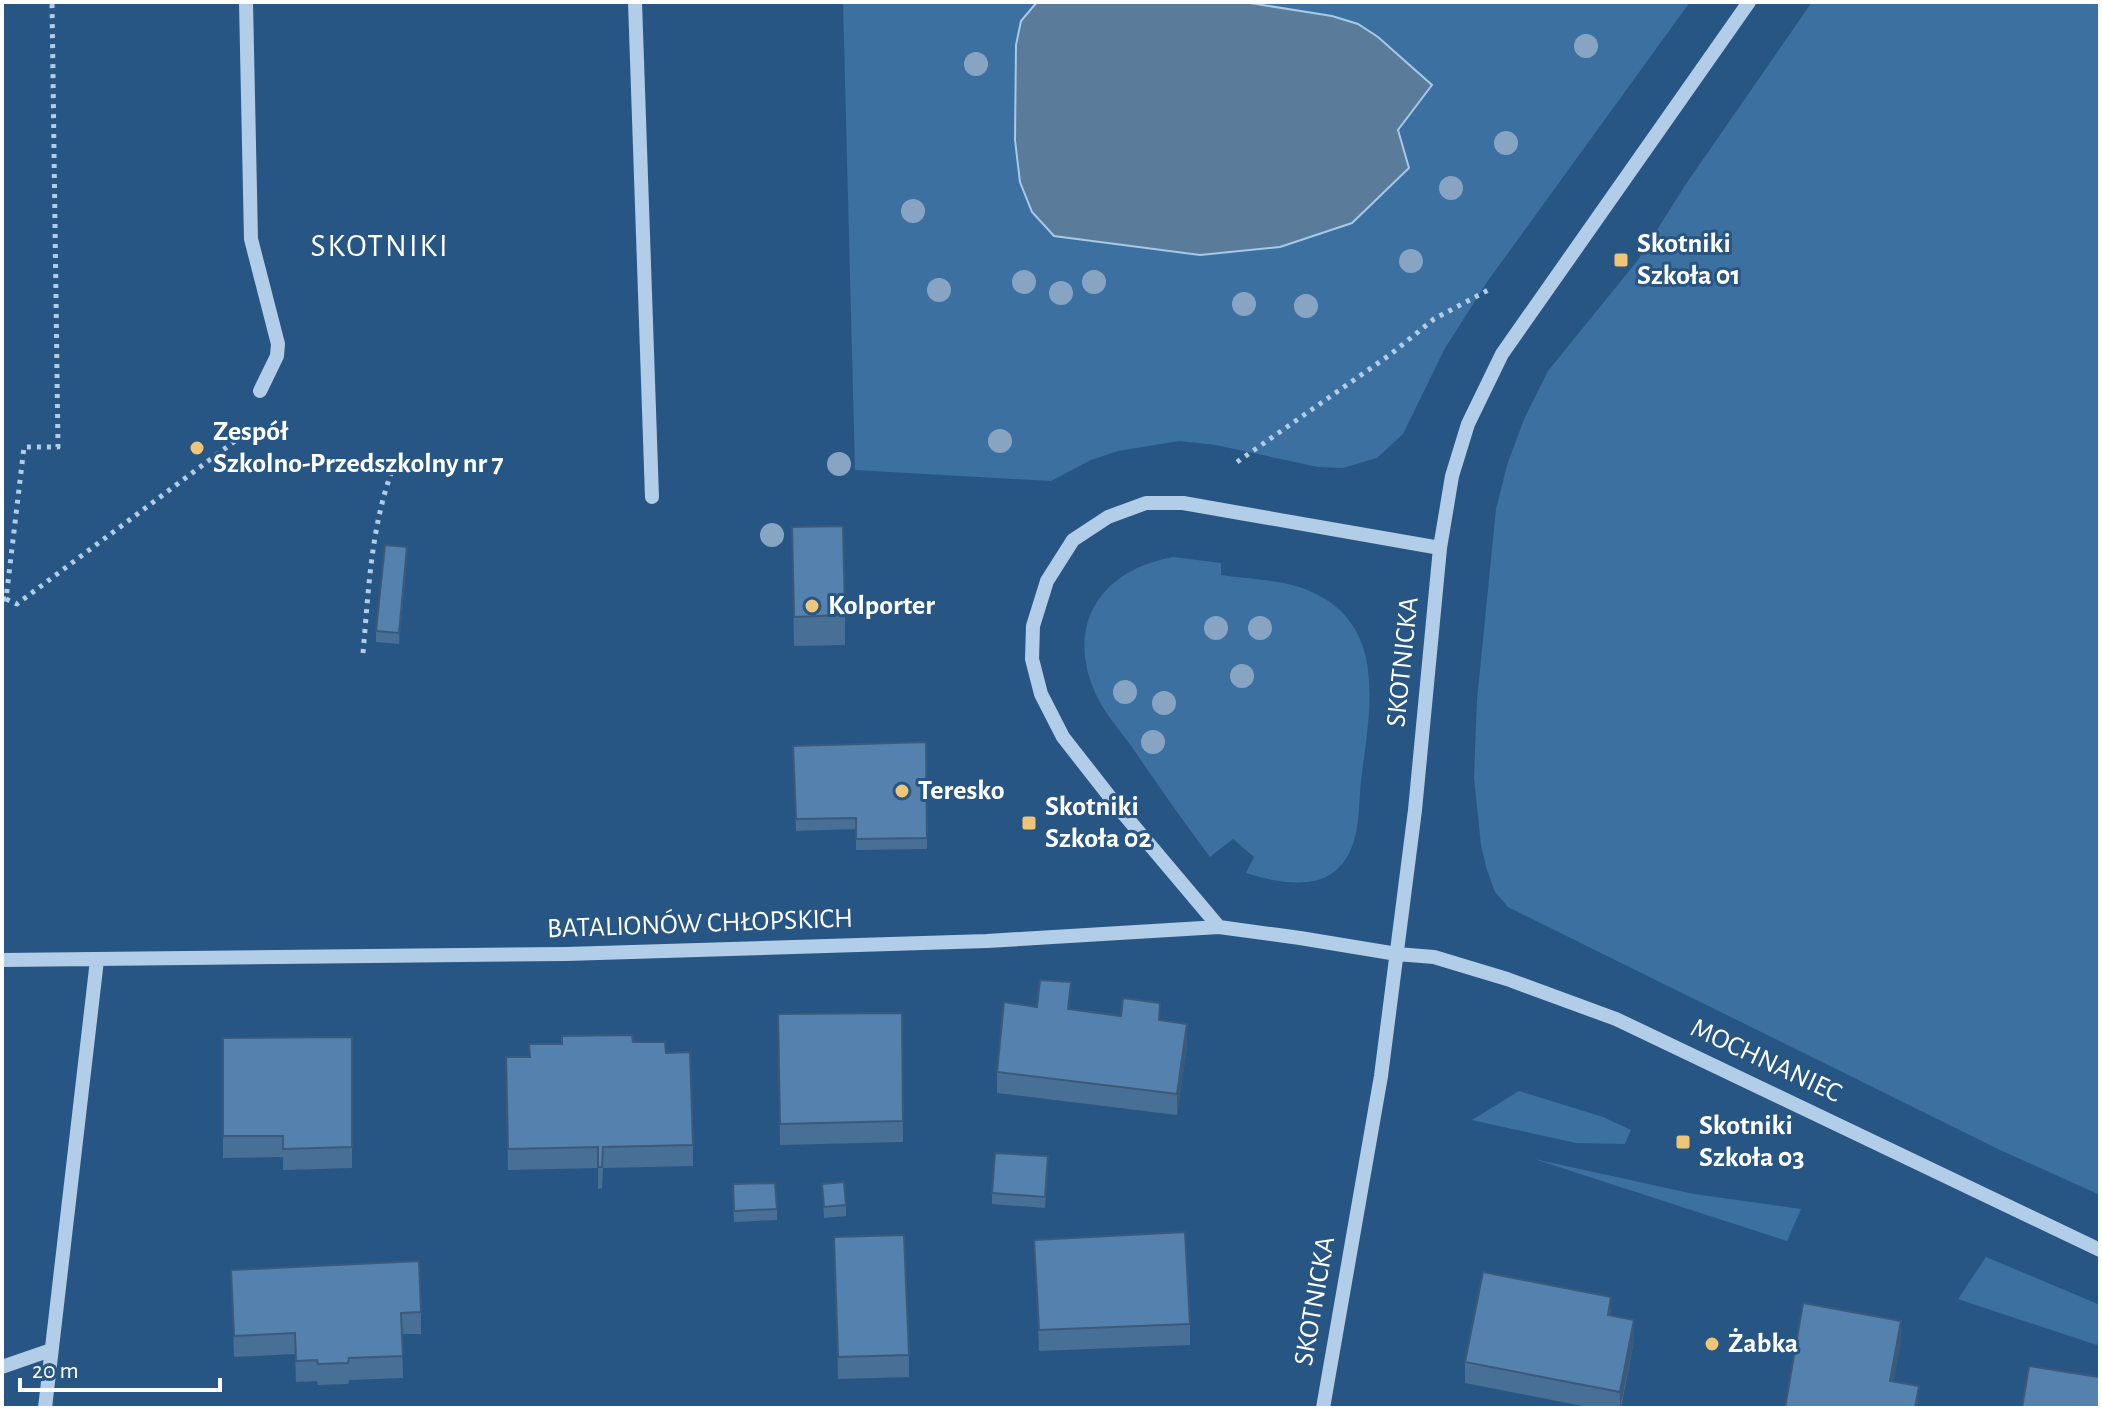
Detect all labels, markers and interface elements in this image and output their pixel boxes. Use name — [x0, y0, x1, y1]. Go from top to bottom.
district label: SKOTNIKI — [310, 230, 450, 262]
place label: Skotniki Szkoła 01 — [1637, 230, 1741, 290]
marker: Skotniki Szkoła 01 — [1612, 251, 1630, 269]
place label: Zespół Szkolno-Przedszkolny nr 7 — [213, 418, 503, 478]
marker: Zespół Szkolno-Przedszkolny nr 7 — [188, 439, 206, 457]
place label: Kolporter — [828, 592, 935, 620]
street label: SKOTNICKA — [1382, 596, 1424, 728]
marker: Kolporter — [803, 597, 821, 615]
place label: Teresko — [918, 777, 1005, 805]
marker: Teresko — [893, 782, 911, 800]
place label: Skotniki Szkoła 02 — [1045, 793, 1152, 853]
marker: Skotniki Szkoła 02 — [1020, 814, 1038, 832]
street label: BATALIONÓW CHŁOPSKICH — [546, 902, 854, 943]
street label: MOCHNANIEC — [1686, 1014, 1846, 1108]
place label: Skotniki Szkoła 03 — [1699, 1112, 1804, 1172]
marker: Skotniki Szkoła 03 — [1674, 1133, 1692, 1151]
street label: SKOTNICKA — [1290, 1234, 1340, 1368]
place label: Żabka — [1728, 1328, 1798, 1358]
marker: Żabka — [1703, 1335, 1721, 1353]
scale bar — [20, 1342, 220, 1392]
text: 20 m — [32, 1359, 79, 1383]

